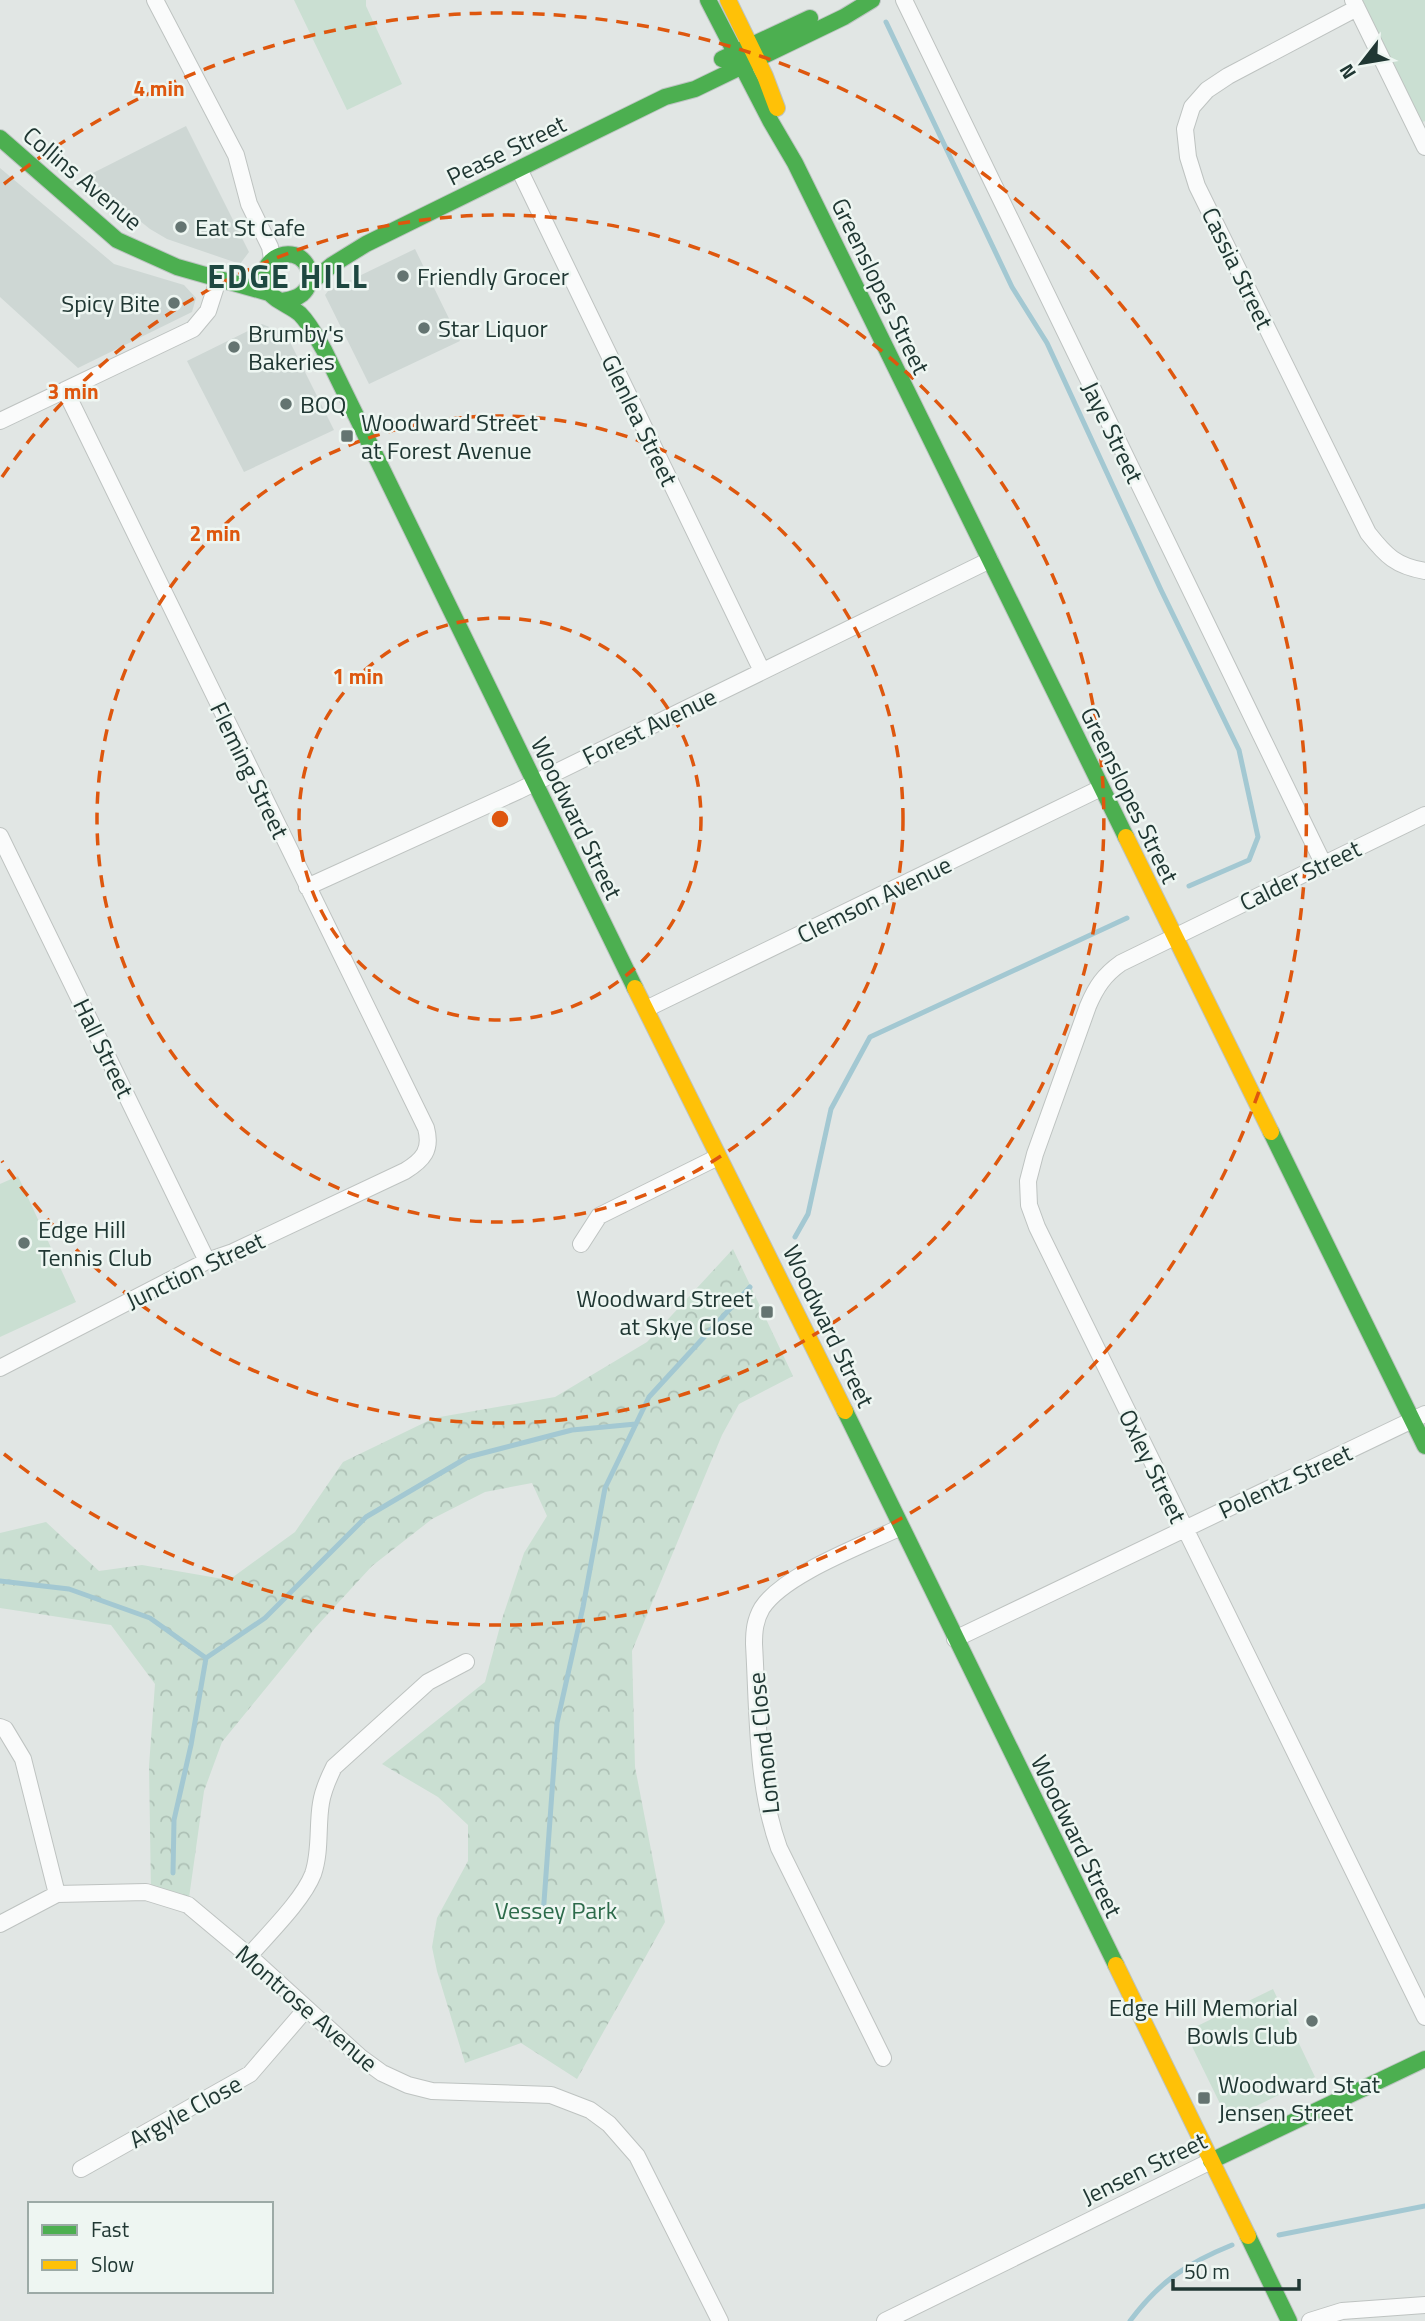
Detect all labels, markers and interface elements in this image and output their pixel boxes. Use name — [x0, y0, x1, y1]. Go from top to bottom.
north arrow — [1327, 28, 1397, 98]
text: N — [1331, 59, 1363, 85]
text: 4 min — [133, 72, 185, 104]
street label: Pease Street — [440, 105, 572, 194]
street label: Collins Avenue — [15, 117, 151, 239]
street label: Greenslopes Street — [823, 192, 940, 381]
street label: Cassia Street — [1193, 201, 1283, 336]
place label: Eat St Cafe — [195, 209, 305, 245]
marker: Eat St Cafe — [173, 219, 189, 235]
district label: EDGE HILL — [207, 252, 369, 300]
place label: Friendly Grocer — [417, 258, 569, 294]
marker: Friendly Grocer — [395, 268, 411, 284]
place label: Spicy Bite — [61, 285, 160, 321]
marker: Spicy Bite — [166, 295, 182, 311]
place label: Star Liquor — [438, 310, 548, 346]
place label: Brumby's Bakeries — [248, 315, 344, 379]
marker: Star Liquor — [416, 320, 432, 336]
marker: Brumby's Bakeries — [226, 339, 242, 355]
street label: Glenlea Street — [593, 348, 688, 492]
text: 3 min — [47, 375, 99, 407]
street label: Jaye Street — [1073, 375, 1153, 490]
place label: BOQ — [300, 386, 346, 422]
marker: BOQ — [278, 396, 294, 412]
place label: Woodward Street at Forest Avenue — [361, 404, 538, 468]
marker: Woodward Street at Forest Avenue — [339, 428, 355, 444]
text: 2 min — [189, 517, 241, 549]
text: 1 min — [332, 660, 384, 692]
street label: Forest Avenue — [576, 678, 722, 774]
street label: Fleming Street — [201, 696, 299, 845]
street label: Greenslopes Street — [1072, 701, 1189, 890]
street label: Woodward Street — [522, 731, 632, 906]
centre of rings — [488, 807, 512, 831]
street label: Calder Street — [1233, 830, 1367, 920]
street label: Clemson Avenue — [791, 846, 957, 952]
street label: Hall Street — [64, 992, 144, 1104]
place label: Edge Hill Tennis Club — [38, 1211, 152, 1275]
street label: Junction Street — [120, 1222, 271, 1318]
marker: Edge Hill Tennis Club — [16, 1235, 32, 1251]
street label: Woodward Street — [774, 1239, 884, 1414]
place label: Woodward Street at Skye Close — [576, 1280, 754, 1344]
marker: Woodward Street at Skye Close — [759, 1304, 775, 1320]
street label: Oxley Street — [1110, 1403, 1196, 1530]
street label: Polentz Street — [1212, 1434, 1358, 1528]
street label: Lomond Close — [738, 1670, 788, 1816]
street label: Woodward Street — [1022, 1749, 1132, 1924]
park label: Vessey Park — [495, 1892, 618, 1928]
street label: Montrose Avenue — [228, 1936, 386, 2080]
place label: Edge Hill Memorial Bowls Club — [1109, 1989, 1298, 2053]
marker: Edge Hill Memorial Bowls Club — [1304, 2013, 1320, 2029]
street label: Argyle Close — [122, 2065, 248, 2157]
place label: Woodward St at Jensen Street — [1218, 2066, 1381, 2130]
marker: Woodward St at Jensen Street — [1196, 2090, 1212, 2106]
street label: Jensen Street — [1075, 2122, 1213, 2214]
legend — [28, 2202, 273, 2293]
text: Fast — [91, 2213, 130, 2245]
text: Slow — [91, 2248, 134, 2280]
scale bar — [1173, 2248, 1299, 2292]
text: 50 m — [1184, 2255, 1230, 2287]

